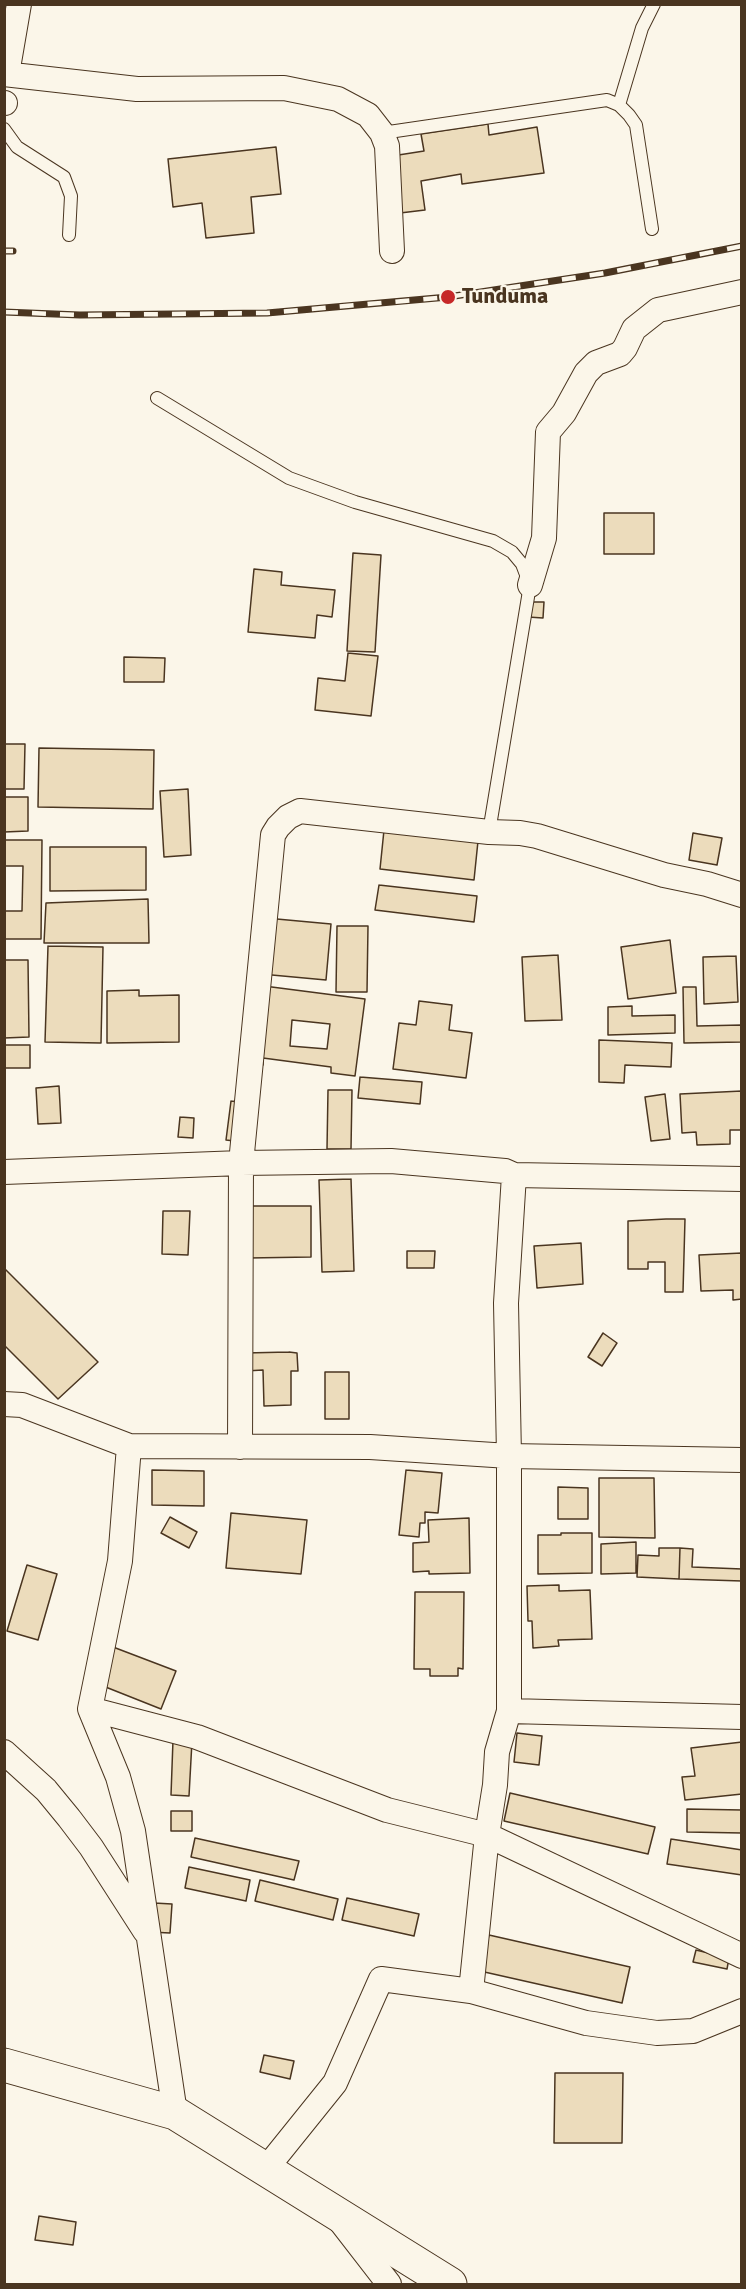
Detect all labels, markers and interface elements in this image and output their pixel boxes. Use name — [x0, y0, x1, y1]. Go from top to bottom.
place label: Tunduma — [462, 284, 548, 310]
marker: Tunduma — [439, 288, 457, 306]

